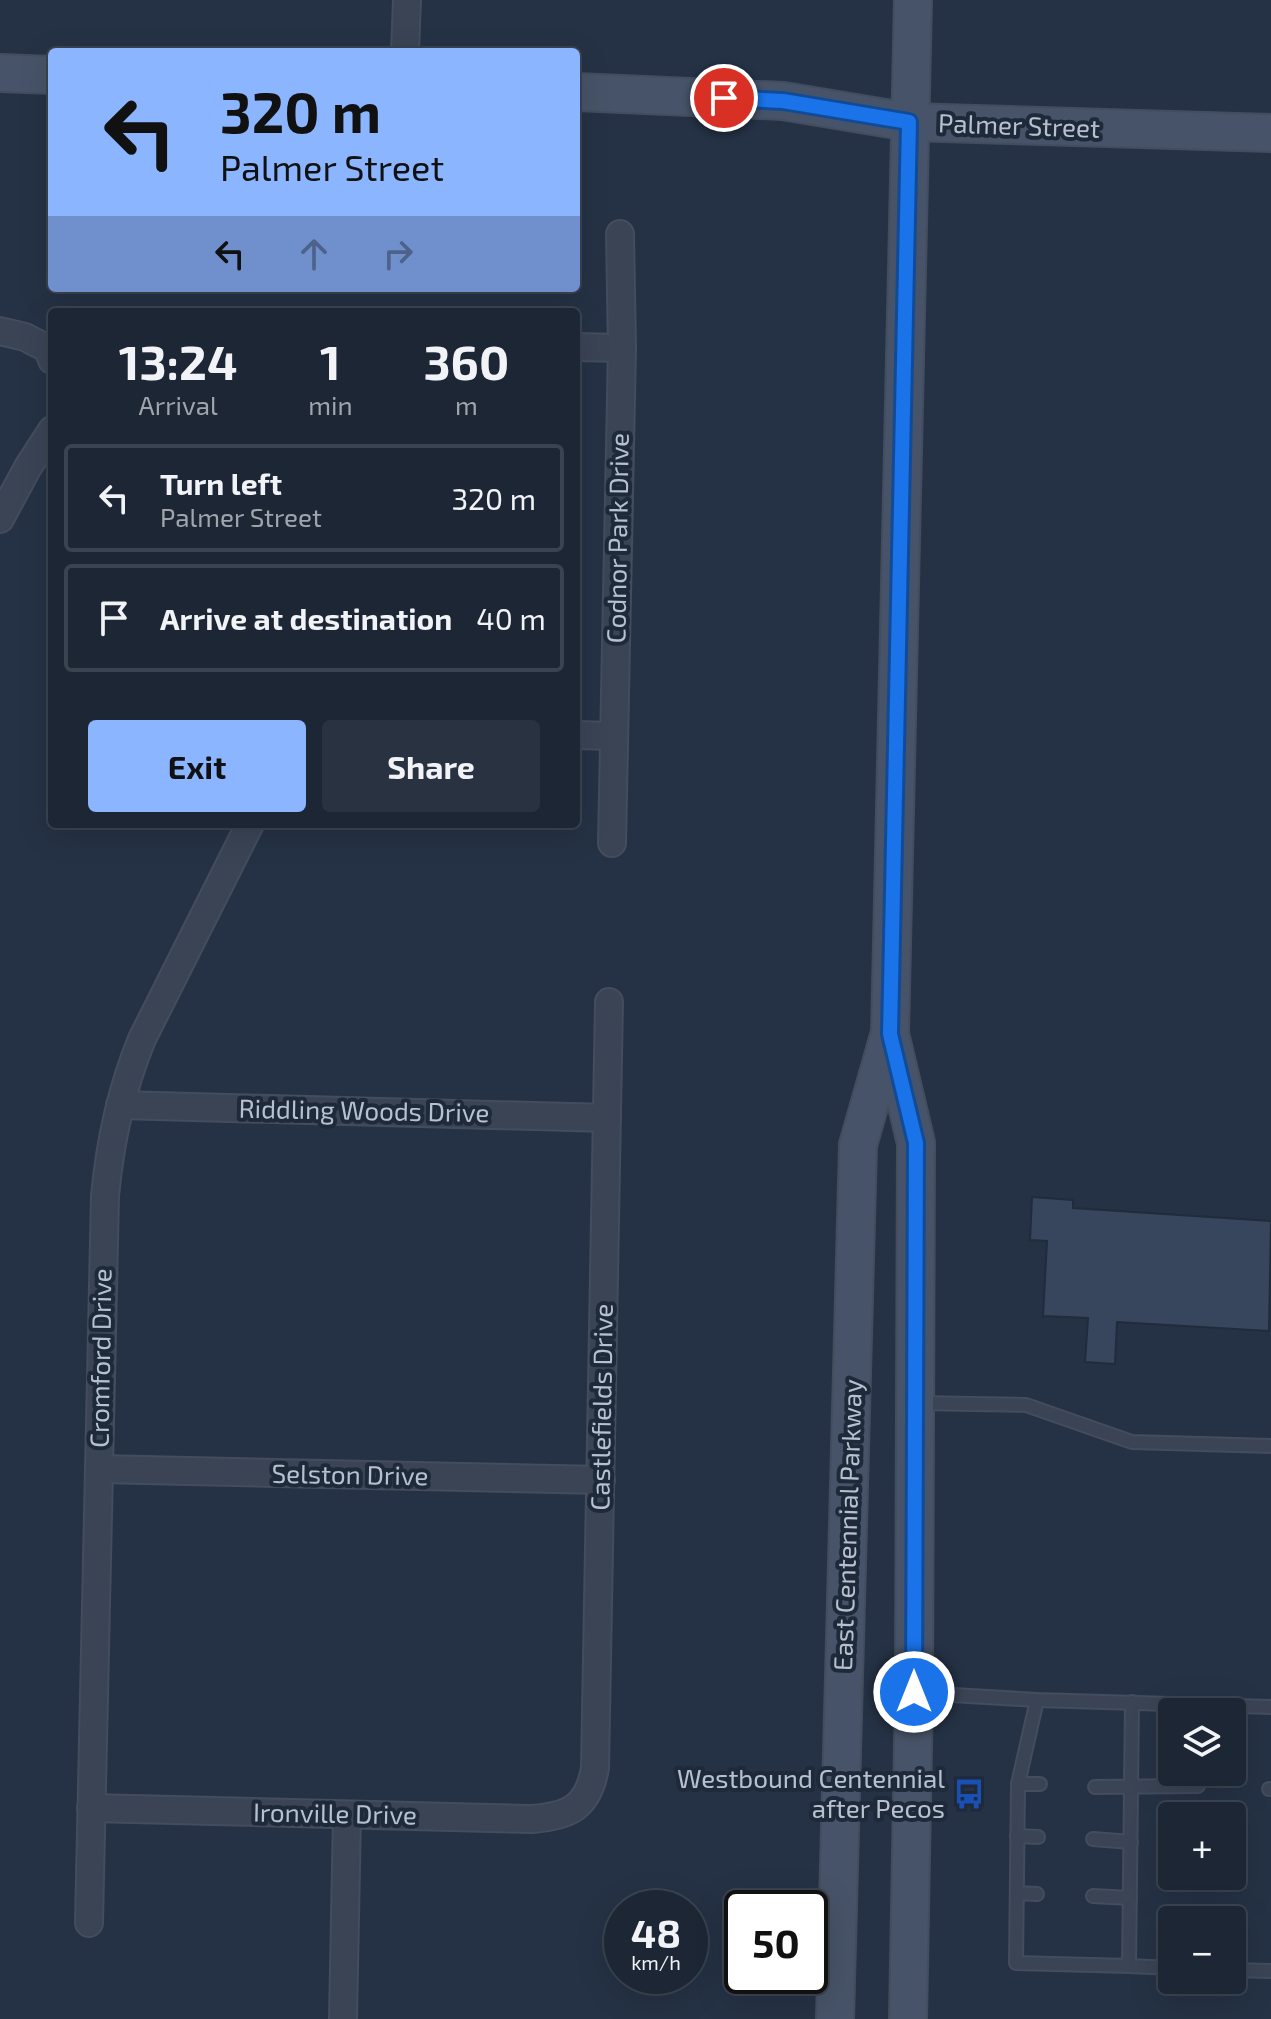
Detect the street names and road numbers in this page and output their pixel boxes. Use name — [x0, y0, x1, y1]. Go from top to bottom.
street label: Palmer Street — [938, 106, 1101, 143]
street label: Codnor Park Drive — [599, 432, 634, 643]
street label: Riddling Woods Drive — [238, 1092, 490, 1127]
street label: Cromford Drive — [82, 1268, 117, 1448]
street label: Castlefields Drive — [583, 1303, 618, 1511]
street label: East Centennial Parkway — [826, 1378, 867, 1671]
street label: Selston Drive — [271, 1457, 429, 1490]
street label: Ironville Drive — [253, 1796, 417, 1829]

